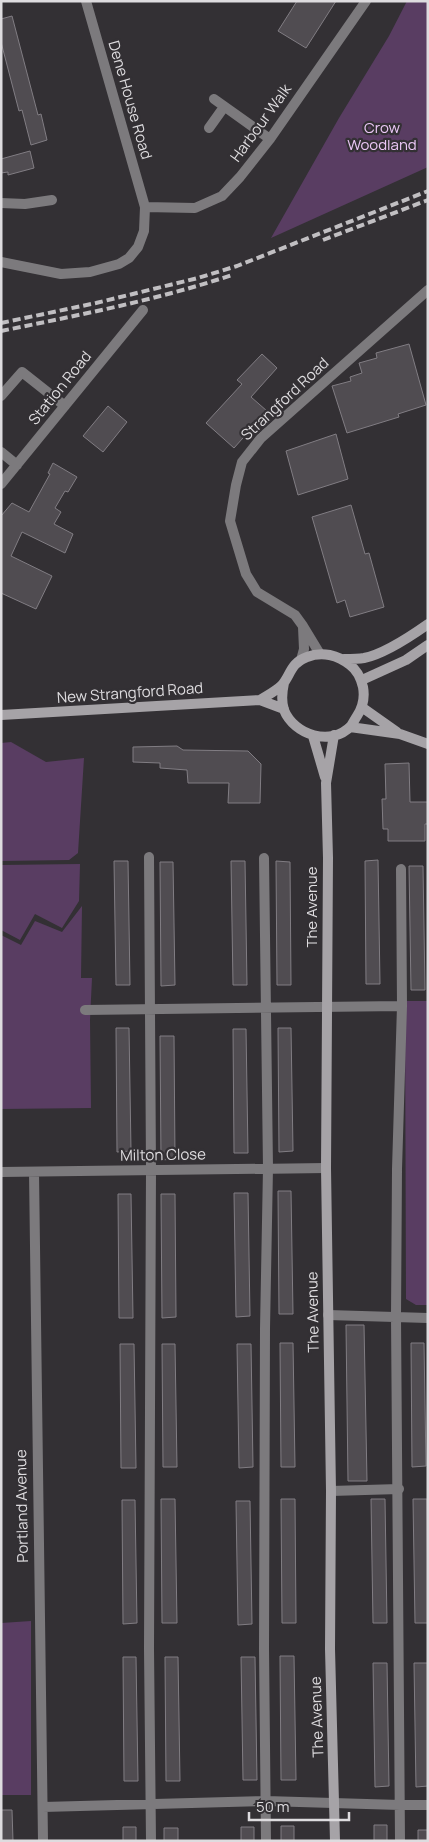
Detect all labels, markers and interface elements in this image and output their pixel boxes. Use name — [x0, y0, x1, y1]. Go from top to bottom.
street label: Dene House Road — [104, 38, 157, 162]
street label: Harbour Walk — [225, 79, 296, 166]
park label: Crow Woodland — [347, 117, 417, 155]
street label: Station Road — [23, 346, 96, 429]
street label: Strangford Road — [236, 352, 333, 445]
street label: New Strangford Road — [56, 677, 204, 708]
street label: The Avenue — [301, 866, 322, 947]
street label: Milton Close — [120, 1143, 206, 1166]
street label: The Avenue — [301, 1271, 324, 1353]
street label: Portland Avenue — [10, 1449, 33, 1563]
street label: The Avenue — [305, 1676, 328, 1758]
scale bar — [249, 1790, 349, 1822]
text: 50 m — [256, 1796, 290, 1817]

